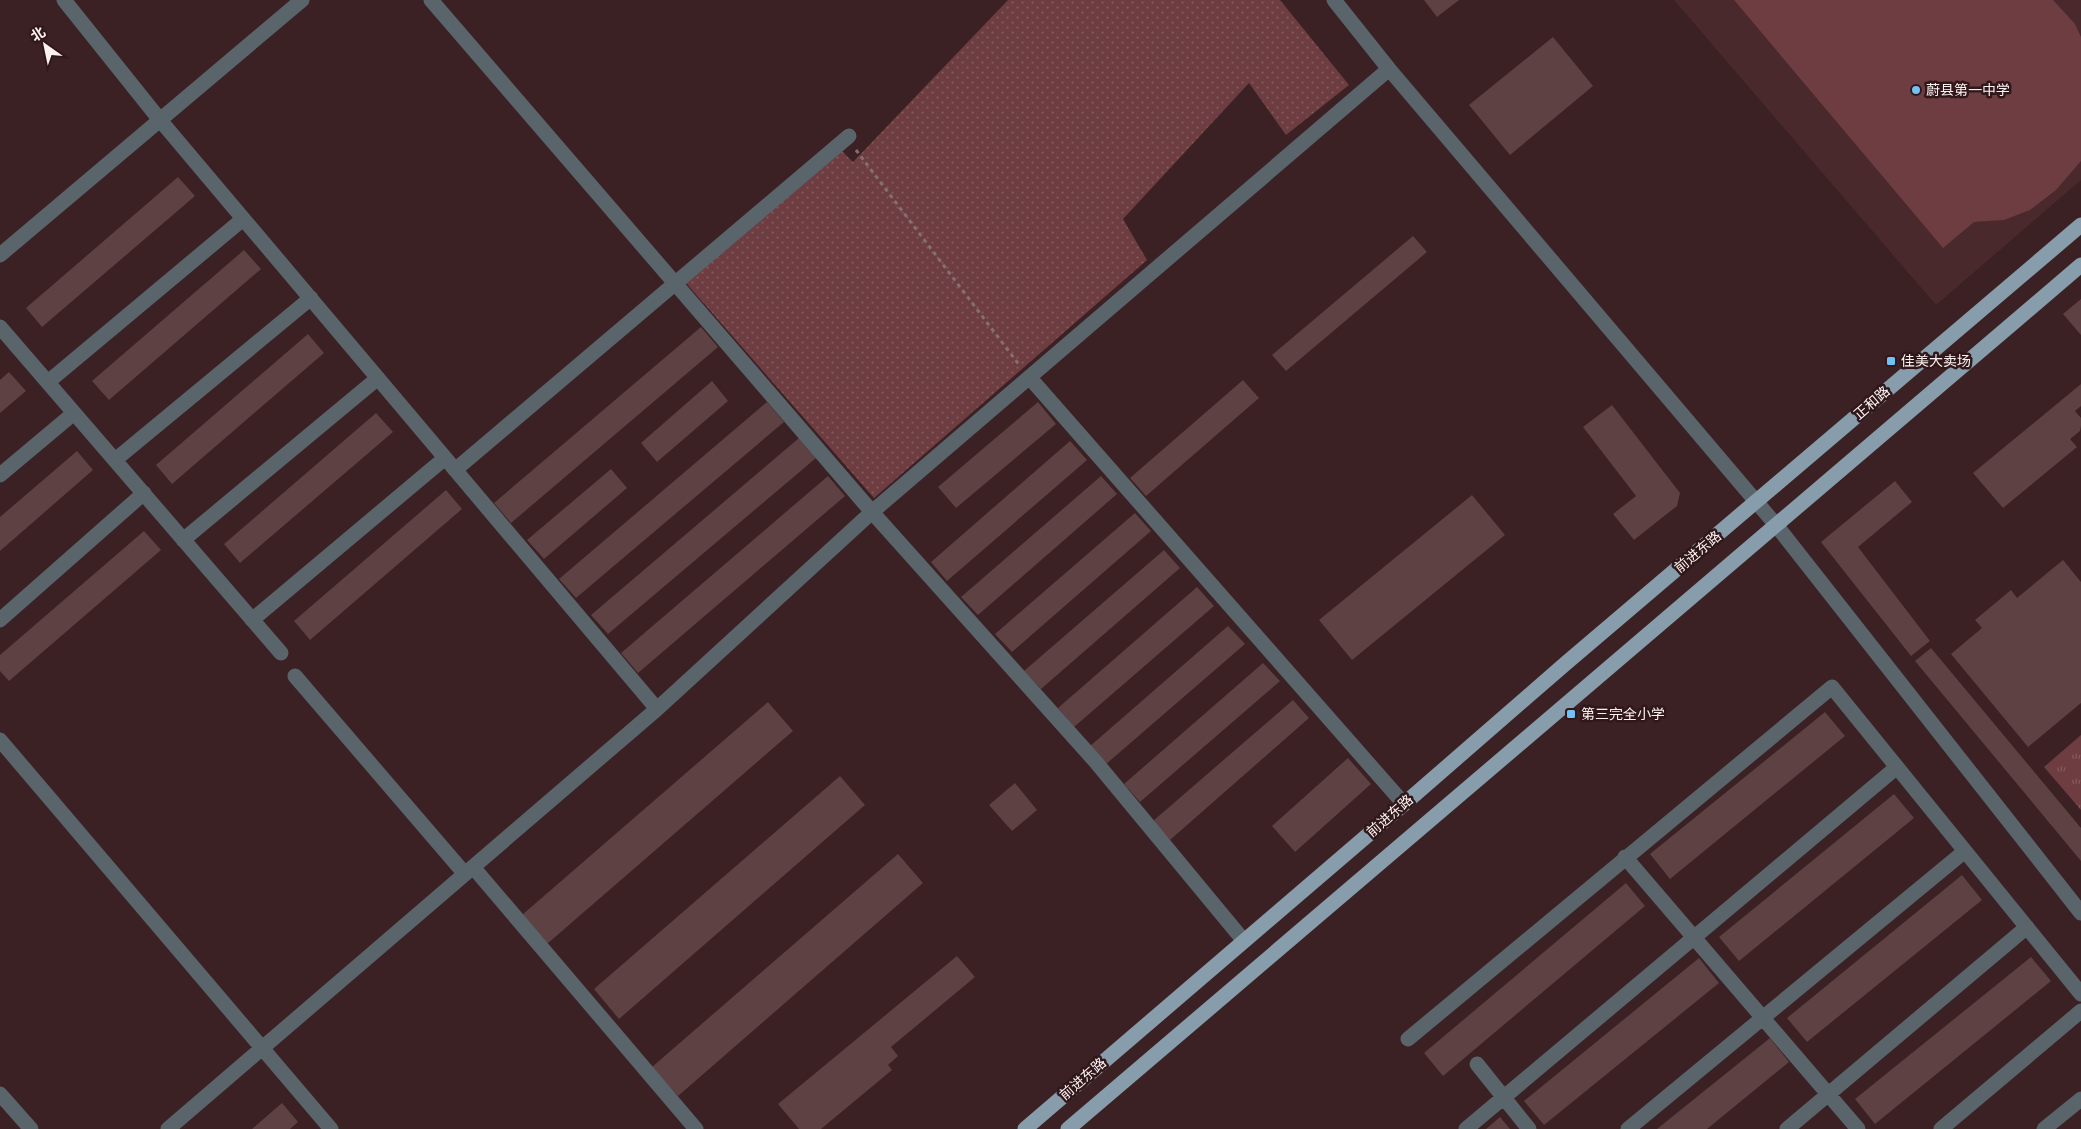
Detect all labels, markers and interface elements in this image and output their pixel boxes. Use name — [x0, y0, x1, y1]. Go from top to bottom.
north arrow — [20, 20, 70, 70]
text: 北 — [28, 24, 49, 45]
place label: 蔚县第一中学 — [1926, 82, 2010, 99]
marker: 蔚县第一中学 — [1910, 84, 1922, 96]
place label: 佳美大卖场 — [1901, 353, 1971, 370]
marker: 佳美大卖场 — [1885, 355, 1897, 367]
street label: 正和路 — [1851, 383, 1893, 423]
street label: 前进东路 — [1671, 527, 1725, 577]
place label: 第三完全小学 — [1581, 706, 1665, 723]
marker: 第三完全小学 — [1565, 708, 1577, 720]
street label: 前进东路 — [1363, 791, 1417, 841]
street label: 前进东路 — [1056, 1054, 1110, 1104]

